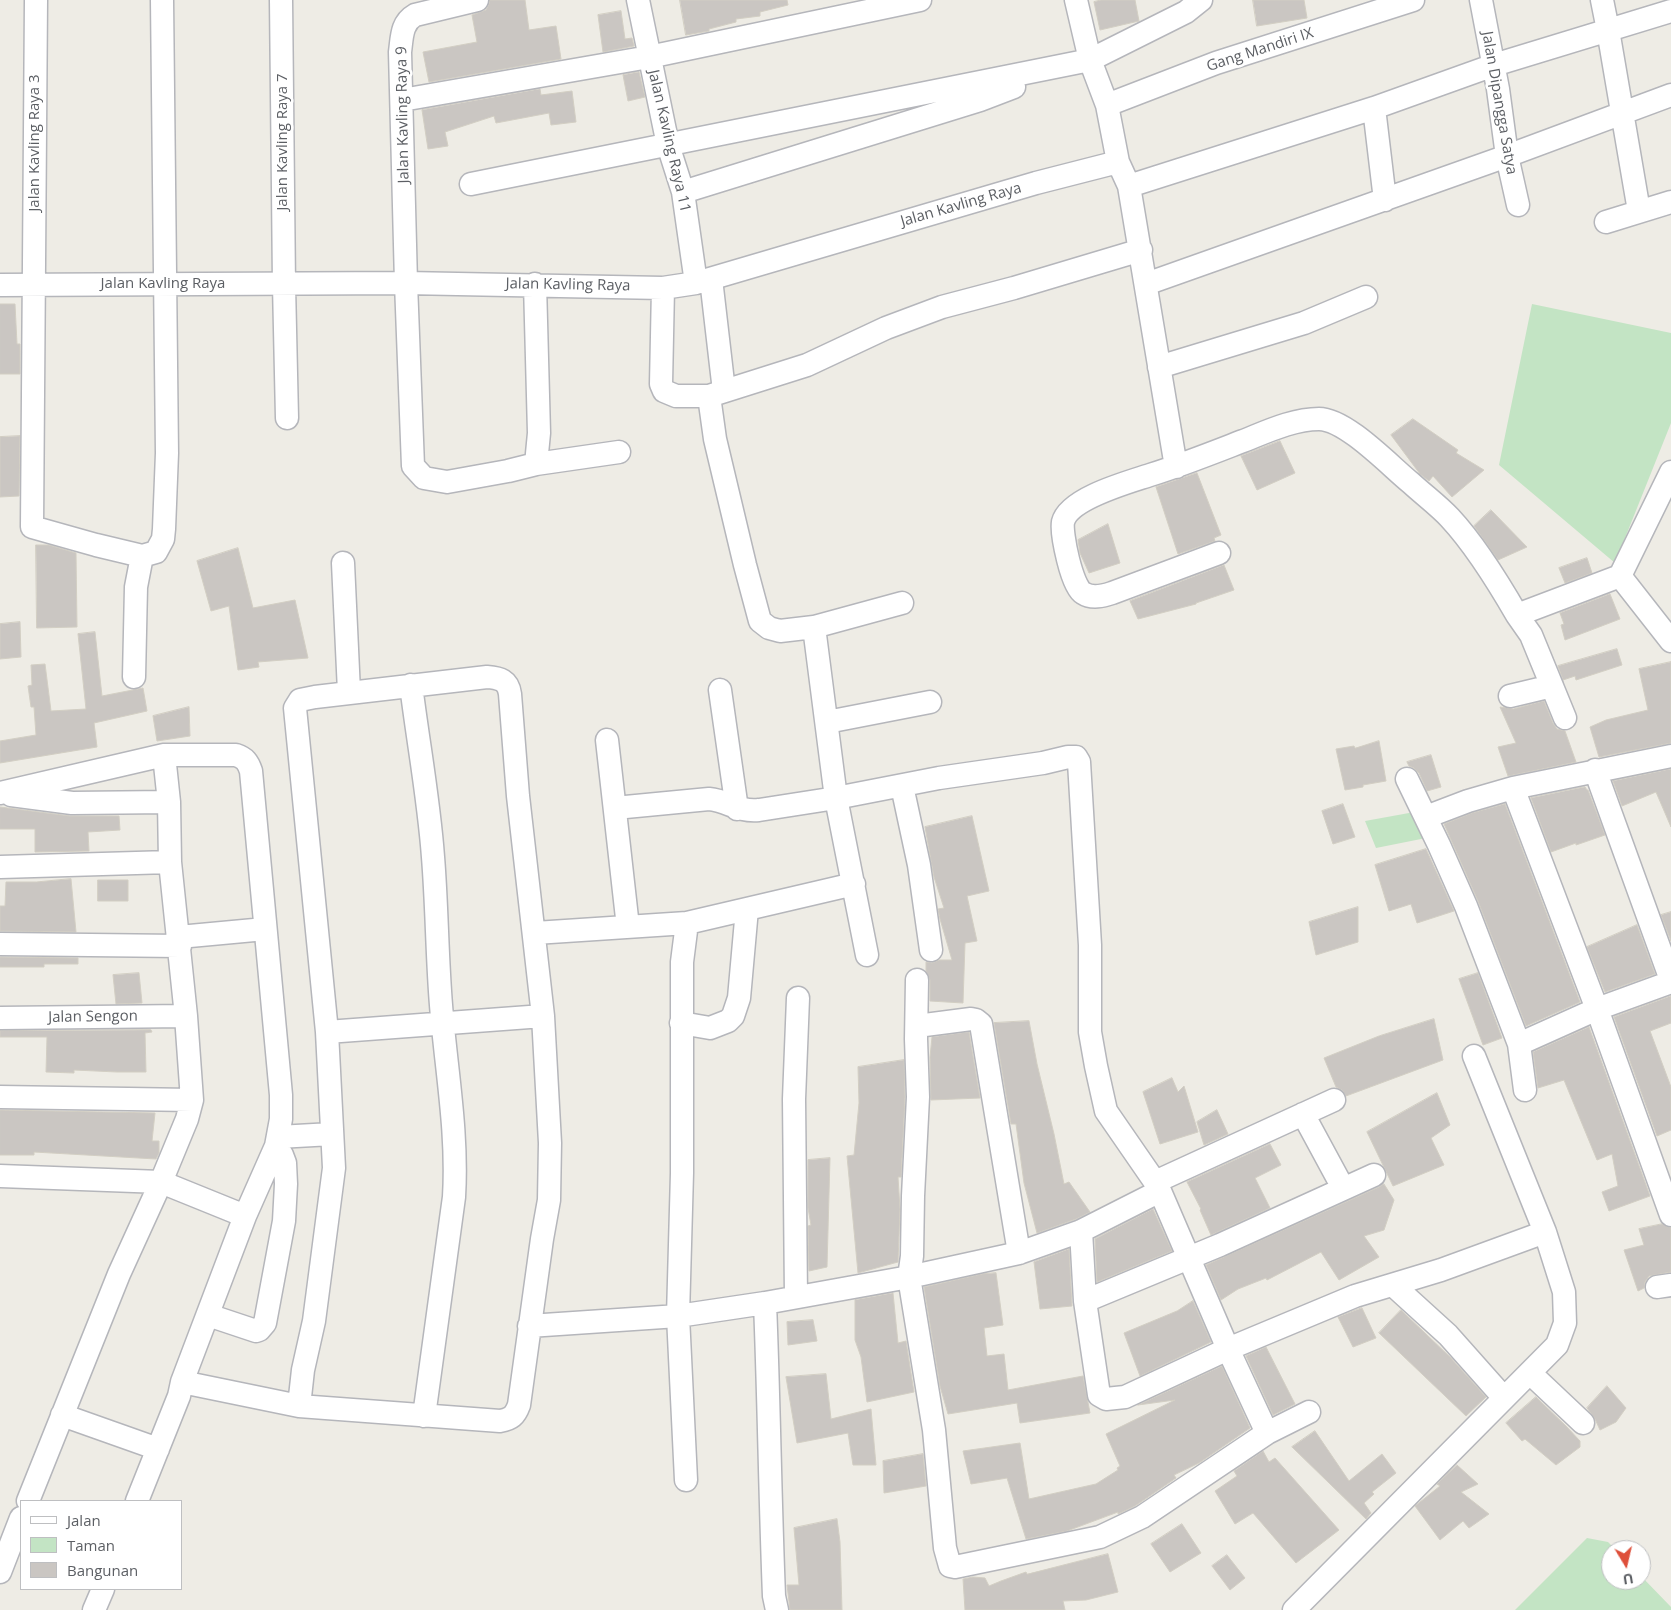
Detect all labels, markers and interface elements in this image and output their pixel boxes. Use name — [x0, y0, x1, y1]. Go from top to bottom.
street label: Gang Mandiri IX — [1204, 24, 1316, 76]
street label: Jalan Dipangga Satya — [1478, 30, 1520, 176]
street label: Jalan Kavling Raya 9 — [393, 46, 413, 184]
street label: Jalan Kavling Raya 11 — [644, 68, 694, 214]
street label: Jalan Kavling Raya 7 — [274, 73, 292, 211]
street label: Jalan Kavling Raya 3 — [26, 74, 44, 212]
street label: Jalan Kavling Raya — [899, 179, 1023, 231]
street label: Jalan Kavling Raya — [101, 275, 225, 293]
street label: Jalan Kavling Raya — [505, 275, 631, 295]
street label: Jalan Sengon — [48, 1007, 138, 1027]
legend — [20, 1500, 182, 1590]
text: Jalan — [67, 1510, 101, 1530]
text: Taman — [67, 1535, 115, 1555]
north arrow — [1601, 1540, 1651, 1590]
text: Bangunan — [67, 1560, 138, 1580]
text: U — [1622, 1569, 1635, 1590]

